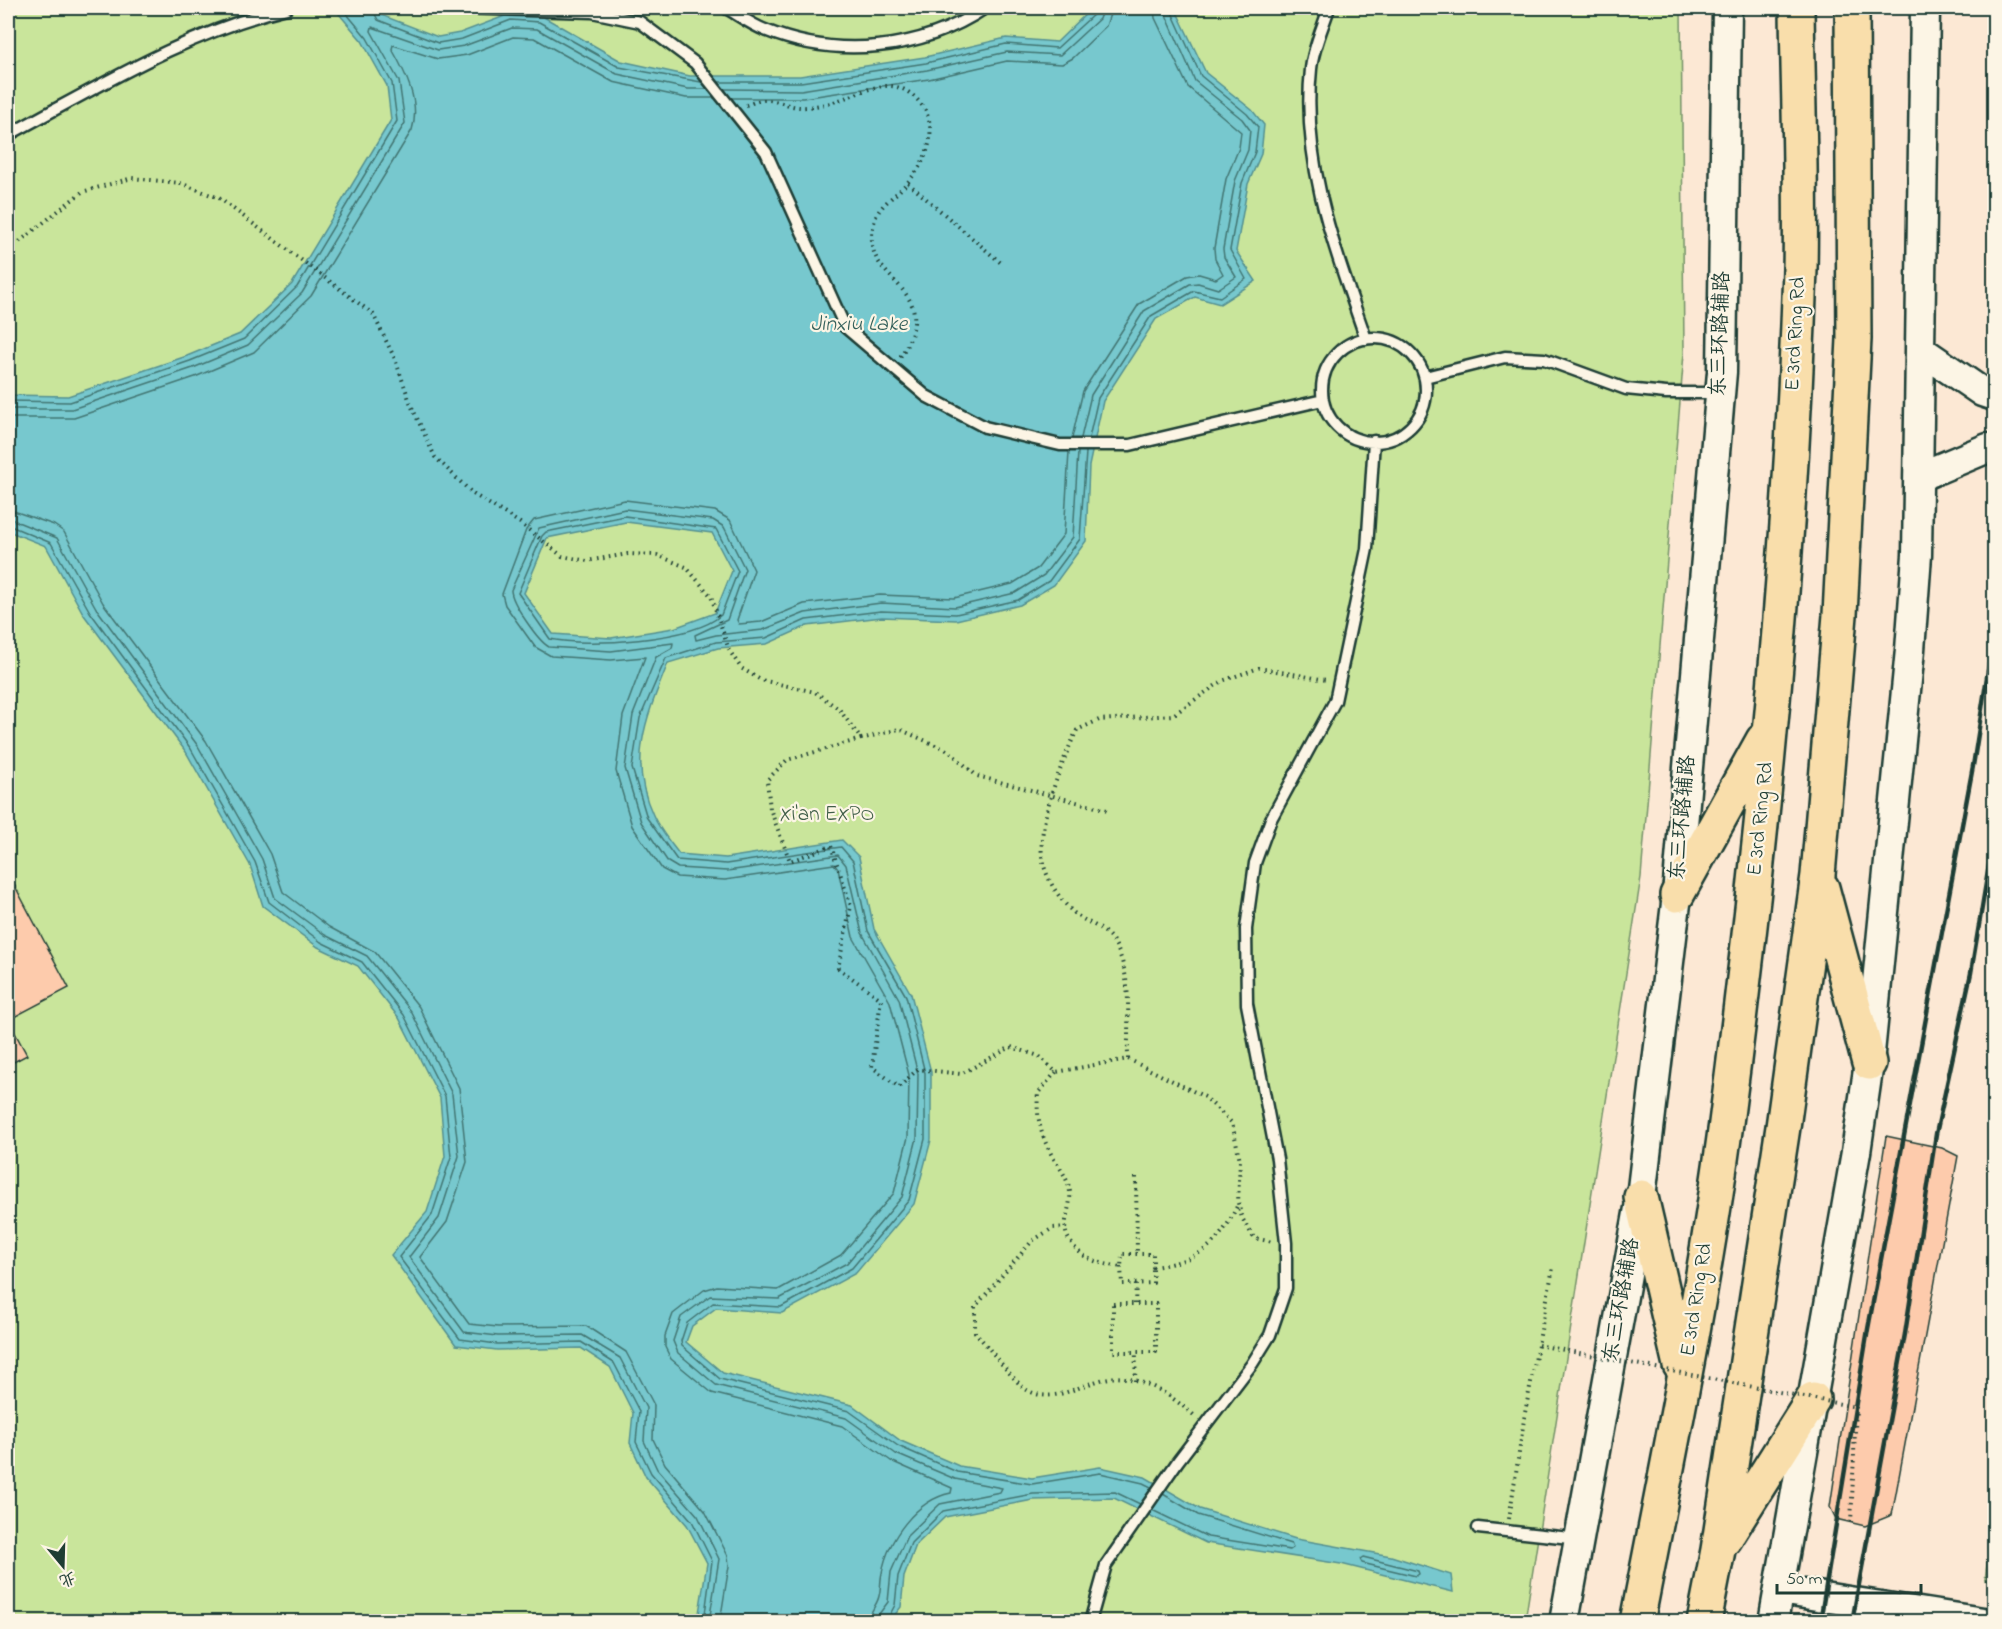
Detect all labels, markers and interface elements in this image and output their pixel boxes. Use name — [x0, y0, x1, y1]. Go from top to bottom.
street label: 东三环路辅路 — [1704, 271, 1738, 397]
street label: E 3rd Ring Rd — [1778, 276, 1816, 392]
water label: Jinxiu Lake — [811, 309, 909, 341]
street label: 东三环路辅路 — [1663, 754, 1703, 882]
street label: E 3rd Ring Rd — [1740, 761, 1784, 878]
park label: Xi'an EXPO — [780, 800, 874, 830]
street label: 东三环路辅路 — [1596, 1235, 1648, 1365]
street label: E 3rd Ring Rd — [1673, 1241, 1723, 1359]
north arrow — [33, 1536, 93, 1596]
scale bar — [1777, 1557, 1921, 1595]
text: 北 — [56, 1564, 79, 1592]
text: 50 m — [1786, 1567, 1823, 1593]

